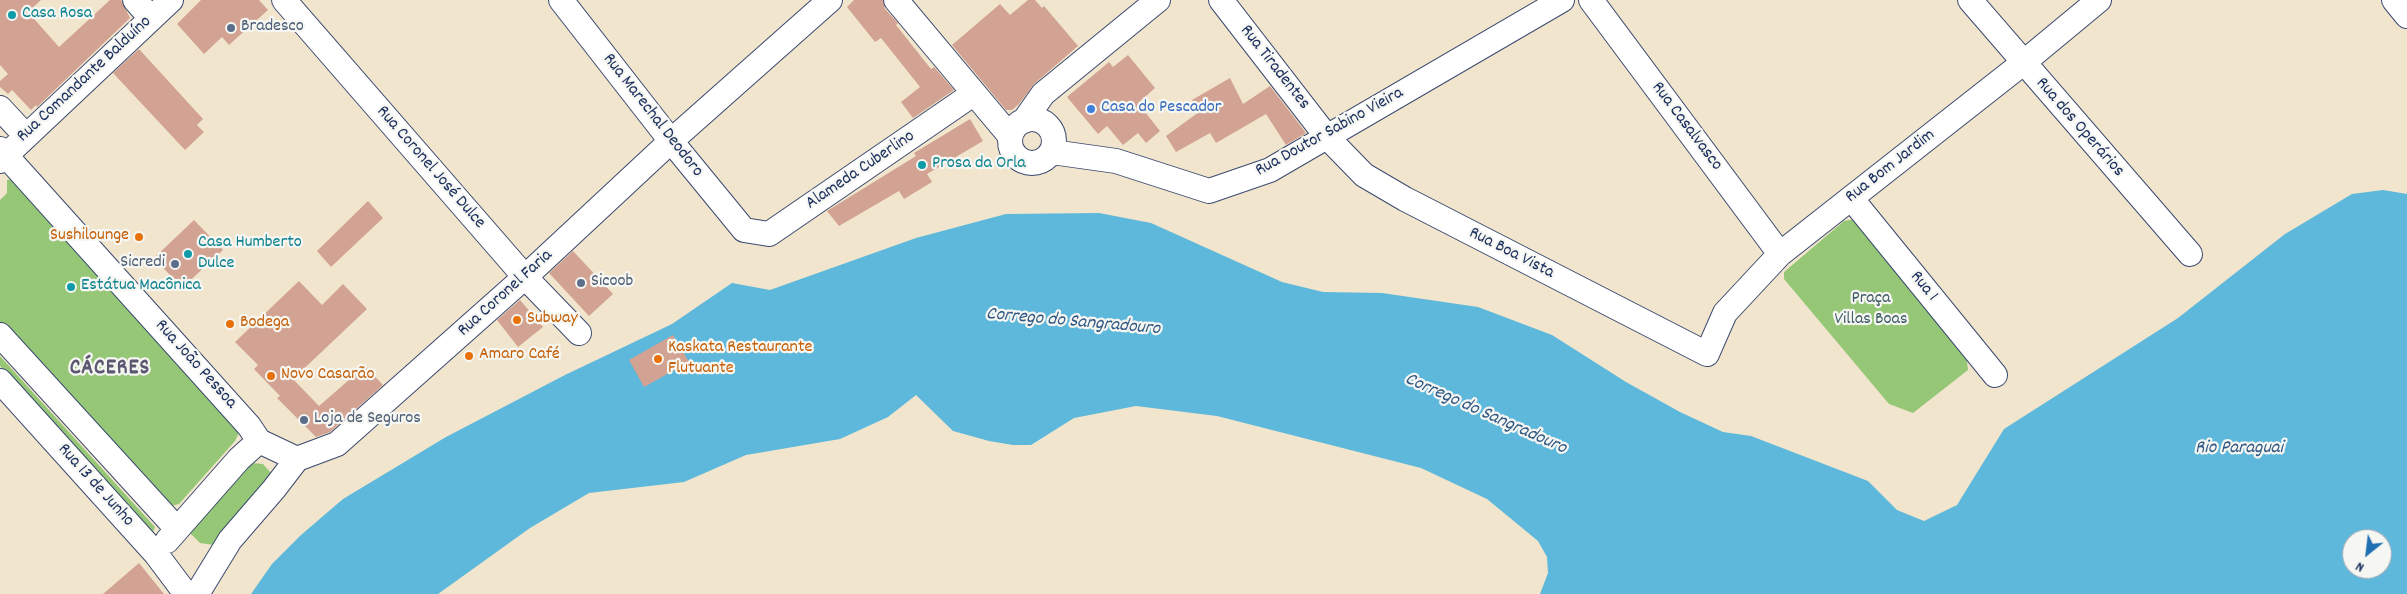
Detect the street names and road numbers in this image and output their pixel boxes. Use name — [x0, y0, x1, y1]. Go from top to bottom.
street label: Rua Comandante Balduíno — [13, 12, 157, 148]
street label: Rua Tiradentes — [1234, 21, 1314, 115]
street label: Rua Marechal Deodoro — [597, 50, 707, 182]
street label: Rua dos Operários — [2030, 74, 2128, 182]
street label: Rua Casalvasco — [1646, 78, 1726, 176]
street label: Rua Doutor Sabino Vieira — [1252, 83, 1408, 183]
street label: Rua Coronel José Dulce — [371, 102, 489, 234]
street label: Rua Bom Jardim — [1842, 125, 1940, 209]
street label: Alameda Cuberlino — [802, 127, 920, 215]
street label: Rua Boa Vista — [1465, 223, 1557, 285]
street label: Rua Coronel Faria — [454, 246, 558, 342]
street label: Rua 1 — [1904, 267, 1942, 307]
street label: Rua João Pessoa — [149, 316, 241, 414]
street label: Rua 13 de Junho — [52, 440, 138, 532]

